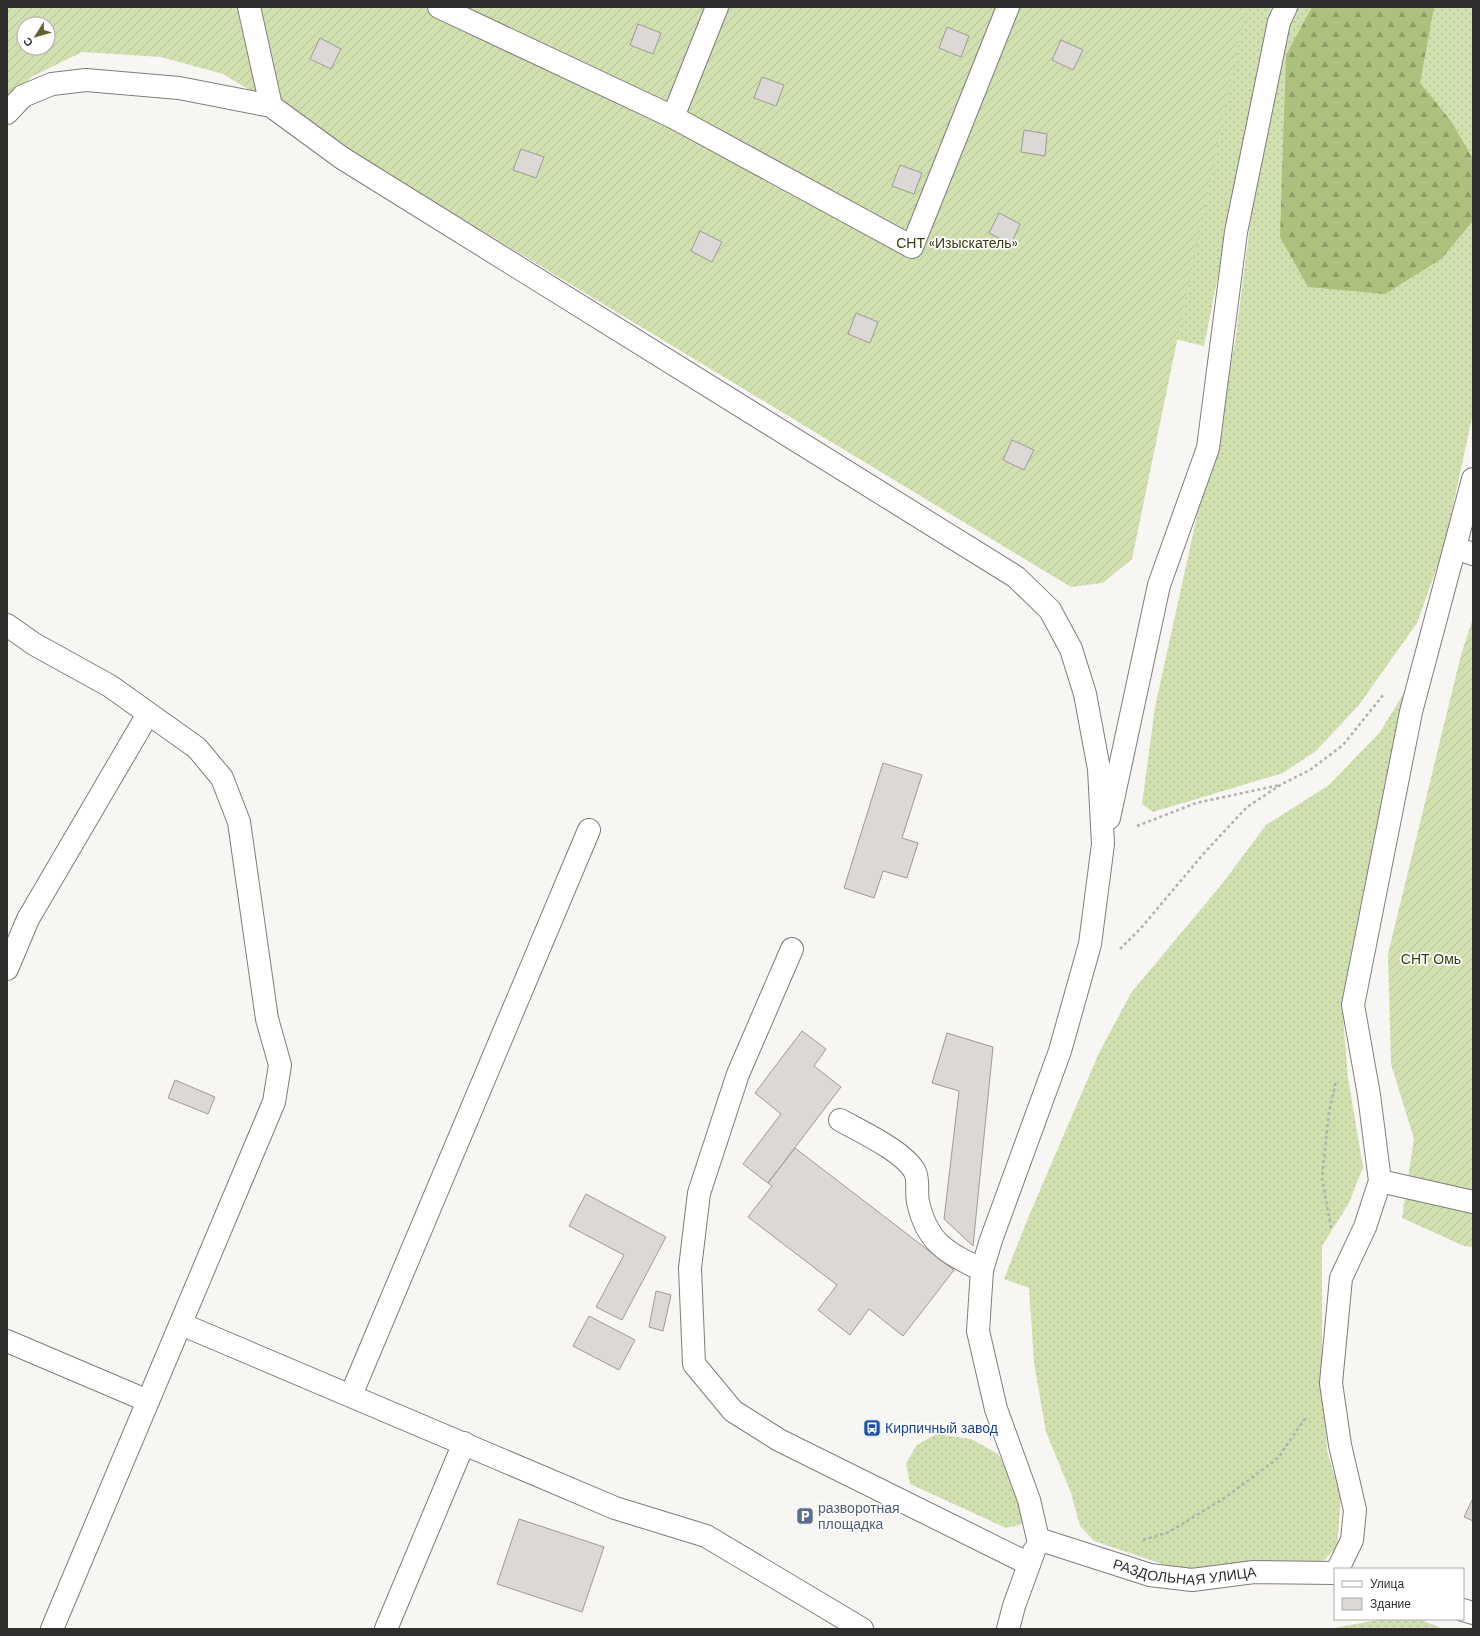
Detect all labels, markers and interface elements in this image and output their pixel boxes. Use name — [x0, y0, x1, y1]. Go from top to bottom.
north arrow — [16, 16, 56, 56]
text: С — [20, 35, 36, 49]
park label: СНТ «Изыскатель» — [896, 234, 1018, 252]
park label: СНТ Омь — [1401, 950, 1461, 968]
bus stop icon: Кирпичный завод — [862, 1418, 882, 1438]
place label: Кирпичный завод — [885, 1419, 998, 1437]
place label: разворотная площадка — [818, 1499, 900, 1533]
parking icon: разворотная площадка — [795, 1506, 815, 1526]
street label: РАЗДОЛЬНАЯ УЛИЦА — [1111, 1555, 1258, 1589]
legend — [1334, 1568, 1464, 1620]
text: Улица — [1370, 1576, 1404, 1592]
text: Здание — [1370, 1596, 1411, 1612]

